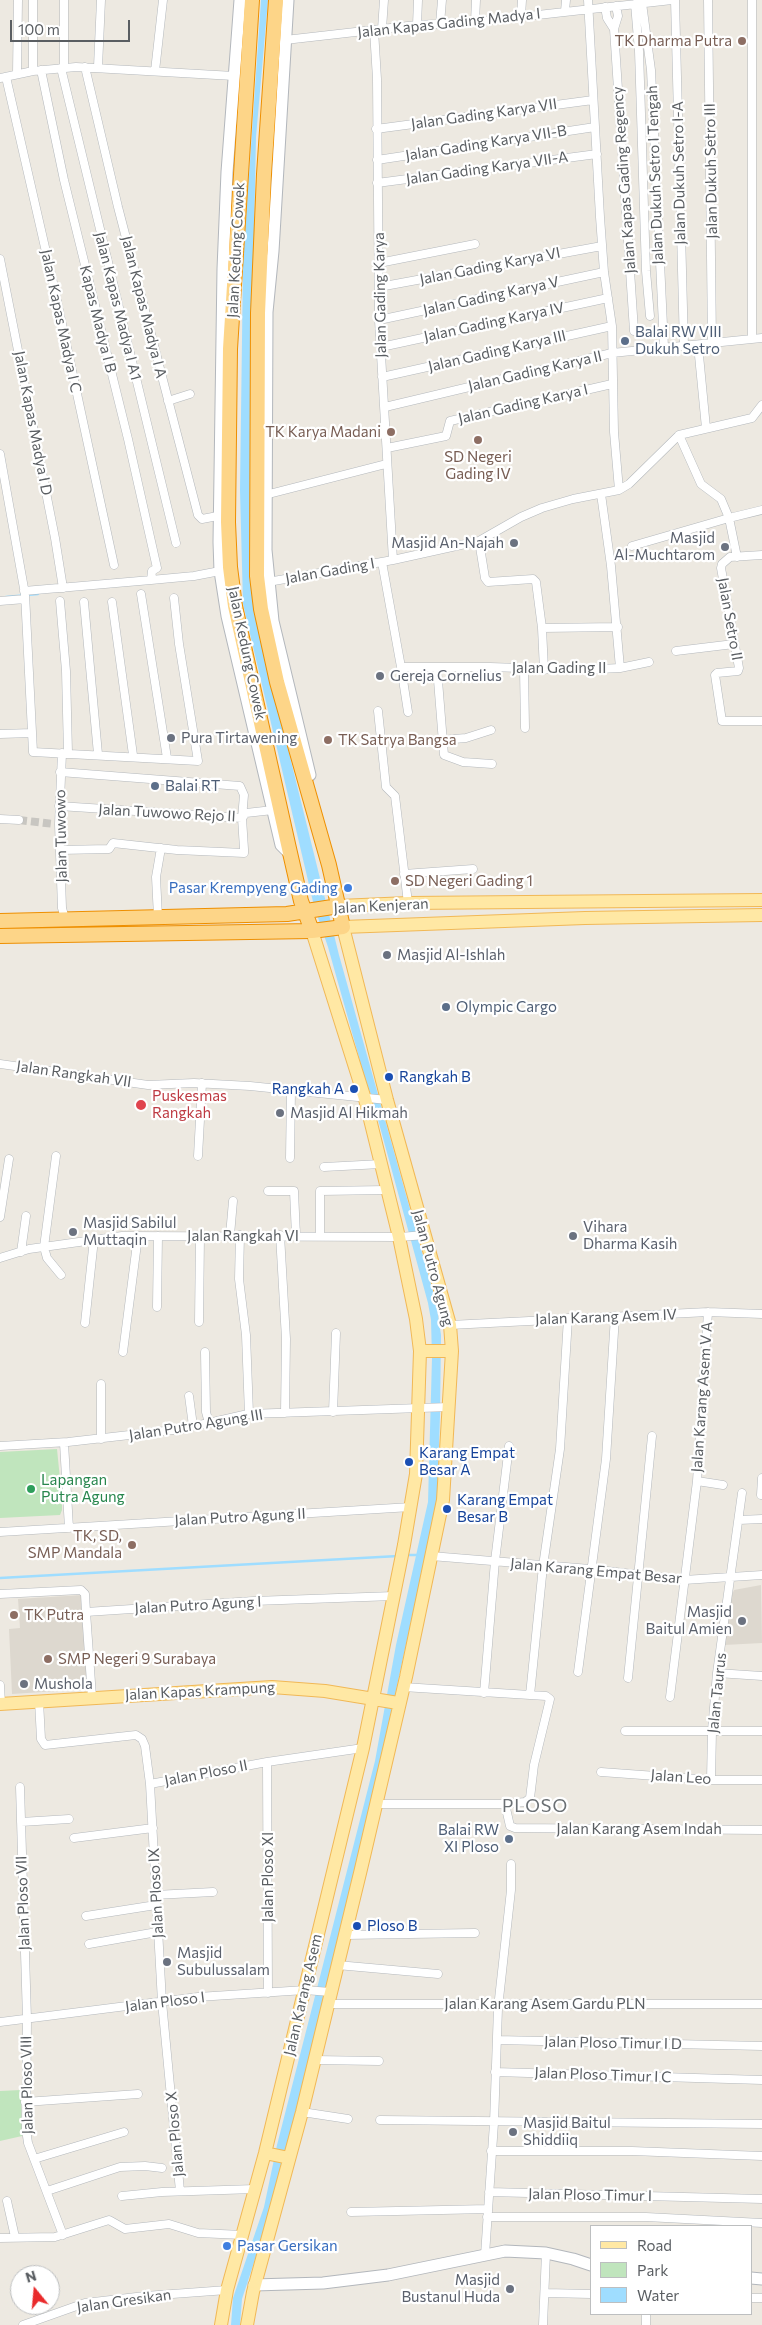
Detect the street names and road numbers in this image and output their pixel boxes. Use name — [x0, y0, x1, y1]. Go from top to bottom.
street label: Jalan Kapas Gading Madya I — [357, 4, 541, 42]
street label: Jalan Dukuh Setro I Tengah — [643, 85, 667, 265]
street label: Jalan Kapas Gading Regency — [608, 86, 640, 274]
street label: Jalan Gading Karya VII — [410, 95, 558, 133]
street label: Jalan Dukuh Setro I-A — [669, 101, 689, 245]
street label: Jalan Dukuh Setro III — [701, 103, 721, 239]
street label: Jalan Gading Karya VII-B — [404, 121, 568, 165]
street label: Jalan Gading Karya VII-A — [405, 148, 569, 188]
street label: Jalan Kedung Cowek — [223, 182, 249, 318]
street label: Jalan Kapas Madya I A1 — [91, 230, 145, 382]
street label: Jalan Gading Karya — [370, 232, 390, 358]
street label: Jalan Kapas Madya I A — [118, 234, 170, 380]
street label: Jalan Gading Karya VI — [418, 244, 562, 288]
street label: Jalan Kapas Madya I C — [37, 248, 85, 394]
street label: Kapas Madya I B — [76, 263, 120, 375]
street label: Jalan Gading Karya V — [421, 273, 561, 319]
street label: Jalan Gading Karya IV — [422, 298, 566, 346]
street label: Jalan Gading Karya III — [426, 326, 568, 376]
street label: Jalan Gading Karya II — [466, 347, 604, 395]
street label: Jalan Kapas Madya I D — [10, 349, 56, 497]
street label: Jalan Gading Karya I — [456, 380, 590, 428]
street label: Jalan Gading I — [284, 554, 376, 588]
street label: Jalan Setro II — [714, 576, 746, 662]
street label: Jalan Kedung Cowek — [224, 585, 270, 721]
street label: Jalan Gading II — [512, 659, 606, 677]
street label: Jalan Tuwowo — [51, 789, 71, 883]
street label: Jalan Tuwowo Rejo II — [98, 800, 236, 826]
street label: Jalan Kenjeran — [333, 895, 429, 917]
street label: Jalan Rangkah VII — [15, 1057, 133, 1091]
street label: Jalan Putro Agung — [409, 1208, 457, 1328]
street label: Jalan Rangkah VI — [187, 1227, 299, 1245]
street label: Jalan Karang Asem IV — [535, 1306, 677, 1328]
street label: Jalan Karang Asem V A — [688, 1321, 716, 1473]
street label: Jalan Putro Agung III — [128, 1406, 264, 1444]
street label: Jalan Putro Agung II — [174, 1505, 306, 1529]
street label: Jalan Karang Empat Besar — [509, 1555, 683, 1587]
street label: Jalan Putro Agung I — [134, 1593, 262, 1617]
street label: Jalan Taurus — [704, 1652, 730, 1734]
street label: Jalan Kapas Krampung — [124, 1678, 276, 1704]
street label: Jalan Ploso II — [163, 1756, 249, 1790]
street label: Jalan Leo — [650, 1766, 712, 1788]
street label: Jalan Karang Asem Indah — [556, 1820, 722, 1838]
street label: Jalan Ploso XI — [259, 1832, 277, 1922]
street label: Jalan Ploso IX — [145, 1847, 167, 1939]
street label: Jalan Ploso VII — [12, 1855, 34, 1951]
street label: Jalan Karang Asem — [280, 1932, 326, 2058]
street label: Jalan Ploso I — [124, 1988, 206, 2016]
street label: Jalan Karang Asem Gardu PLN — [444, 1995, 646, 2013]
street label: Jalan Ploso Timur I D — [544, 2033, 682, 2053]
street label: Jalan Ploso VIII — [17, 2035, 37, 2135]
street label: Jalan Ploso Timur I C — [534, 2064, 672, 2086]
street label: Jalan Ploso X — [162, 2090, 188, 2178]
street label: Jalan Ploso Timur I — [528, 2185, 652, 2205]
street label: Jalan Gresikan — [76, 2285, 172, 2317]

